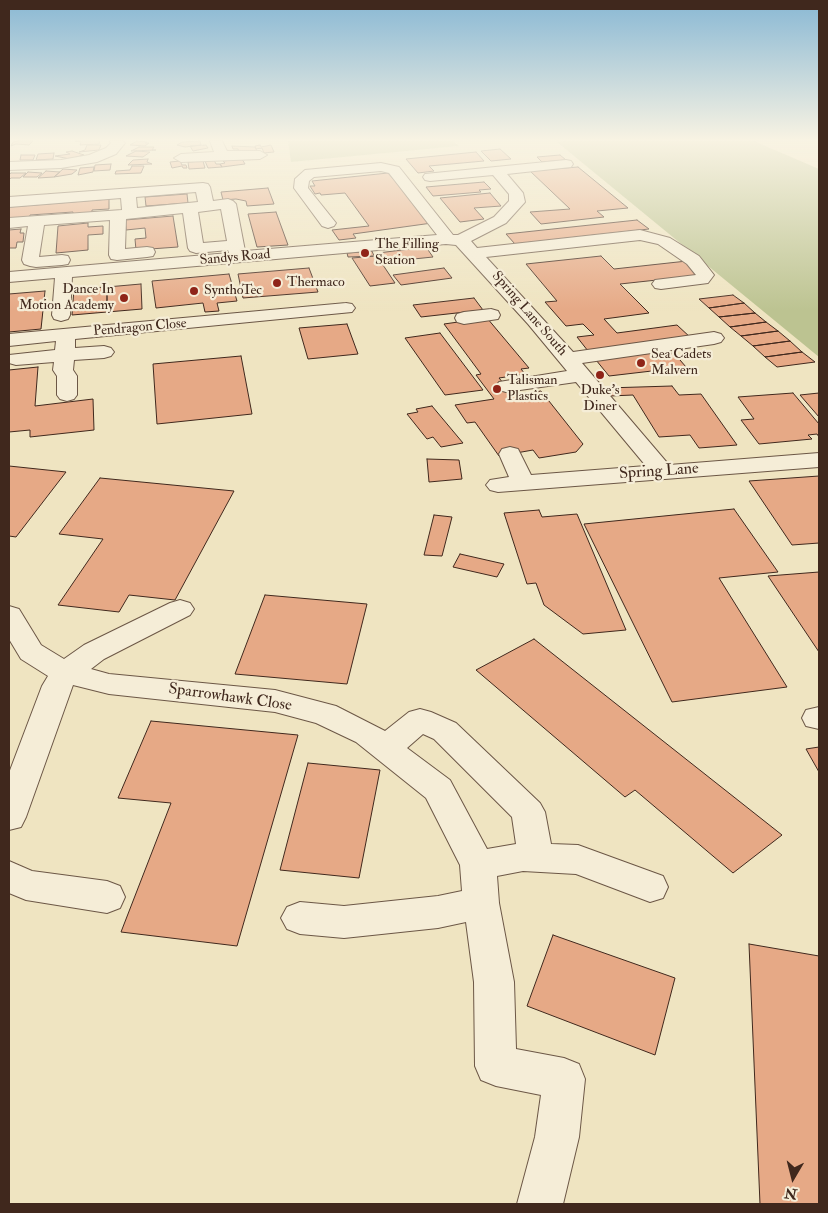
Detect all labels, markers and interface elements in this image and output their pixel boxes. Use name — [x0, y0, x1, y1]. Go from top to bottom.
place label: The Filling Station — [375, 237, 439, 270]
street label: Sandys Road — [199, 247, 271, 269]
marker: The Filling Station — [359, 247, 371, 259]
street label: Spring Lane South — [488, 268, 570, 360]
place label: Thermaco — [287, 275, 345, 291]
marker: Thermaco — [271, 277, 283, 289]
place label: Dance In Motion Academy — [19, 282, 114, 314]
place label: SynthoTec — [204, 283, 262, 299]
marker: SynthoTec — [188, 285, 200, 297]
marker: Dance In Motion Academy — [118, 292, 130, 304]
street label: Pendragon Close — [93, 316, 187, 340]
place label: Sea Cadets Malvern — [651, 347, 711, 380]
marker: Sea Cadets Malvern — [635, 357, 647, 369]
marker: Duke's Diner — [594, 369, 606, 381]
place label: Talisman Plastics — [507, 373, 558, 406]
marker: Talisman Plastics — [491, 383, 503, 395]
place label: Duke's Diner — [580, 383, 620, 416]
street label: Spring Lane — [619, 460, 699, 484]
street label: Sparrowhawk Close — [167, 680, 293, 716]
north arrow — [768, 1153, 818, 1203]
text: N — [783, 1184, 798, 1203]

